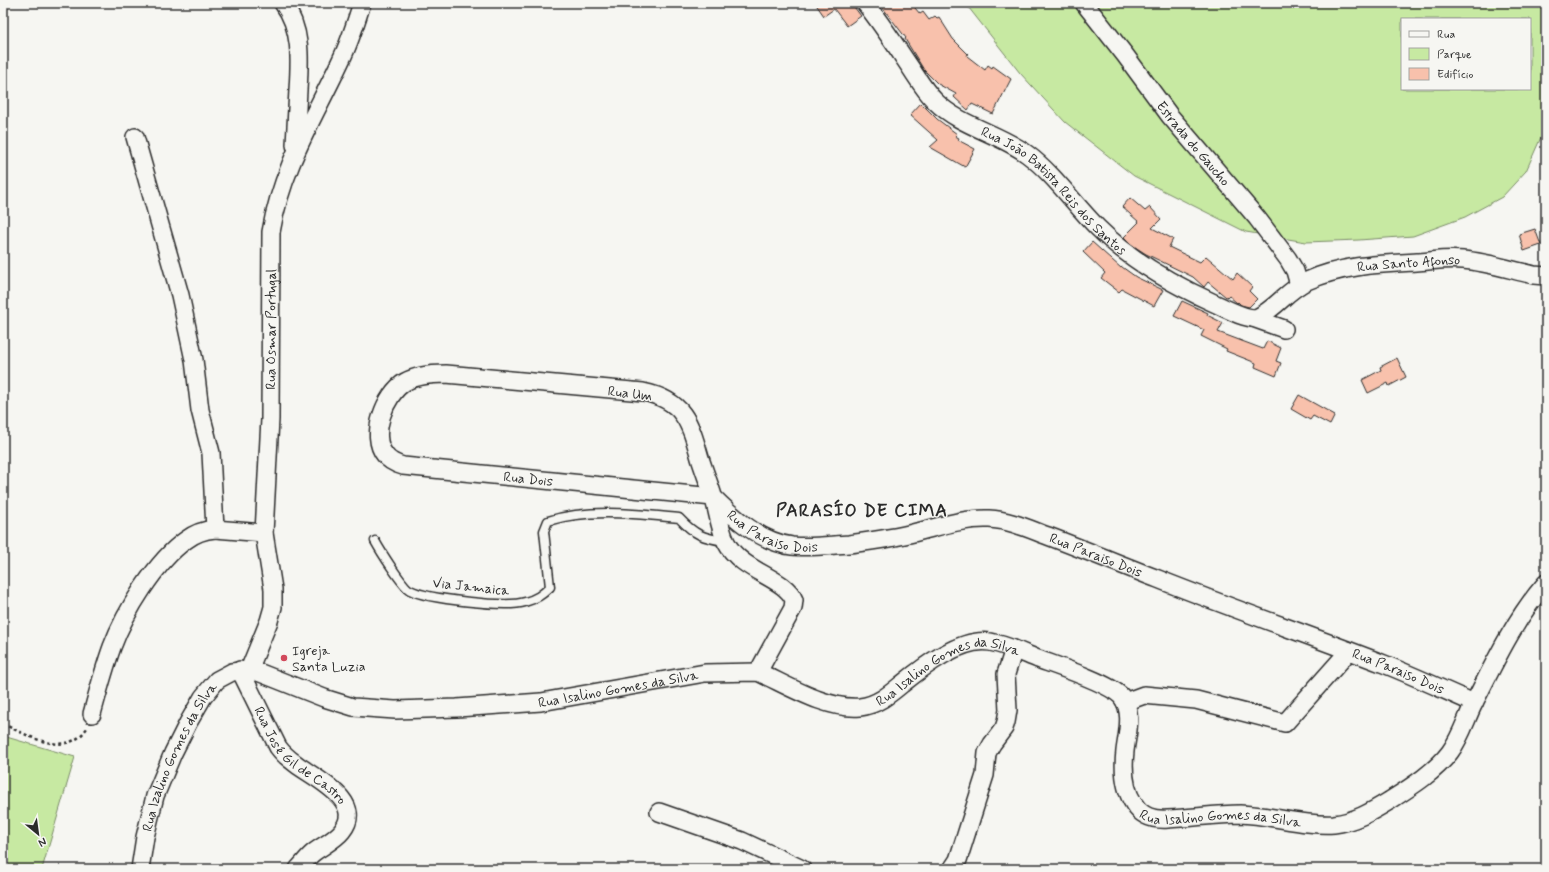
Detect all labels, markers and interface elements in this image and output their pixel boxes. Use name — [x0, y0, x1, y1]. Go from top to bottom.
legend — [1401, 18, 1531, 90]
text: Rua — [1437, 27, 1455, 43]
text: Parque — [1437, 47, 1472, 63]
text: Edifício — [1437, 67, 1473, 83]
street label: Estrada do Gaucho — [1152, 98, 1234, 190]
street label: Rua João Batista Reis dos Santos — [978, 123, 1130, 260]
street label: Rua Santo Afonso — [1356, 251, 1461, 277]
street label: Rua Osmar Portugal — [262, 269, 281, 390]
street label: Rua Um — [607, 382, 653, 406]
street label: Rua Dois — [503, 468, 554, 491]
district label: PARASÍO DE CIMA — [776, 499, 948, 523]
street label: Rua Paraiso Dois — [723, 506, 818, 557]
street label: Rua Paraiso Dois — [1047, 529, 1145, 582]
street label: Via Jamaica — [432, 574, 511, 600]
street label: Rua Isalino Gomes da Silva — [873, 633, 1023, 711]
place label: Igreja Santa Luzia — [292, 642, 366, 676]
street label: Rua Paraiso Dois — [1350, 645, 1447, 699]
marker: Igreja Santa Luzia — [279, 653, 289, 663]
street label: Rua Isalino Gomes da Silva — [537, 666, 700, 712]
street label: Rua Izalino Gomes da Silva — [139, 678, 222, 833]
street label: Rua José Gil de Castro — [249, 704, 350, 808]
street label: Rua Isalino Gomes da Silva — [1136, 806, 1303, 832]
north arrow — [18, 814, 58, 854]
text: N — [36, 834, 49, 850]

